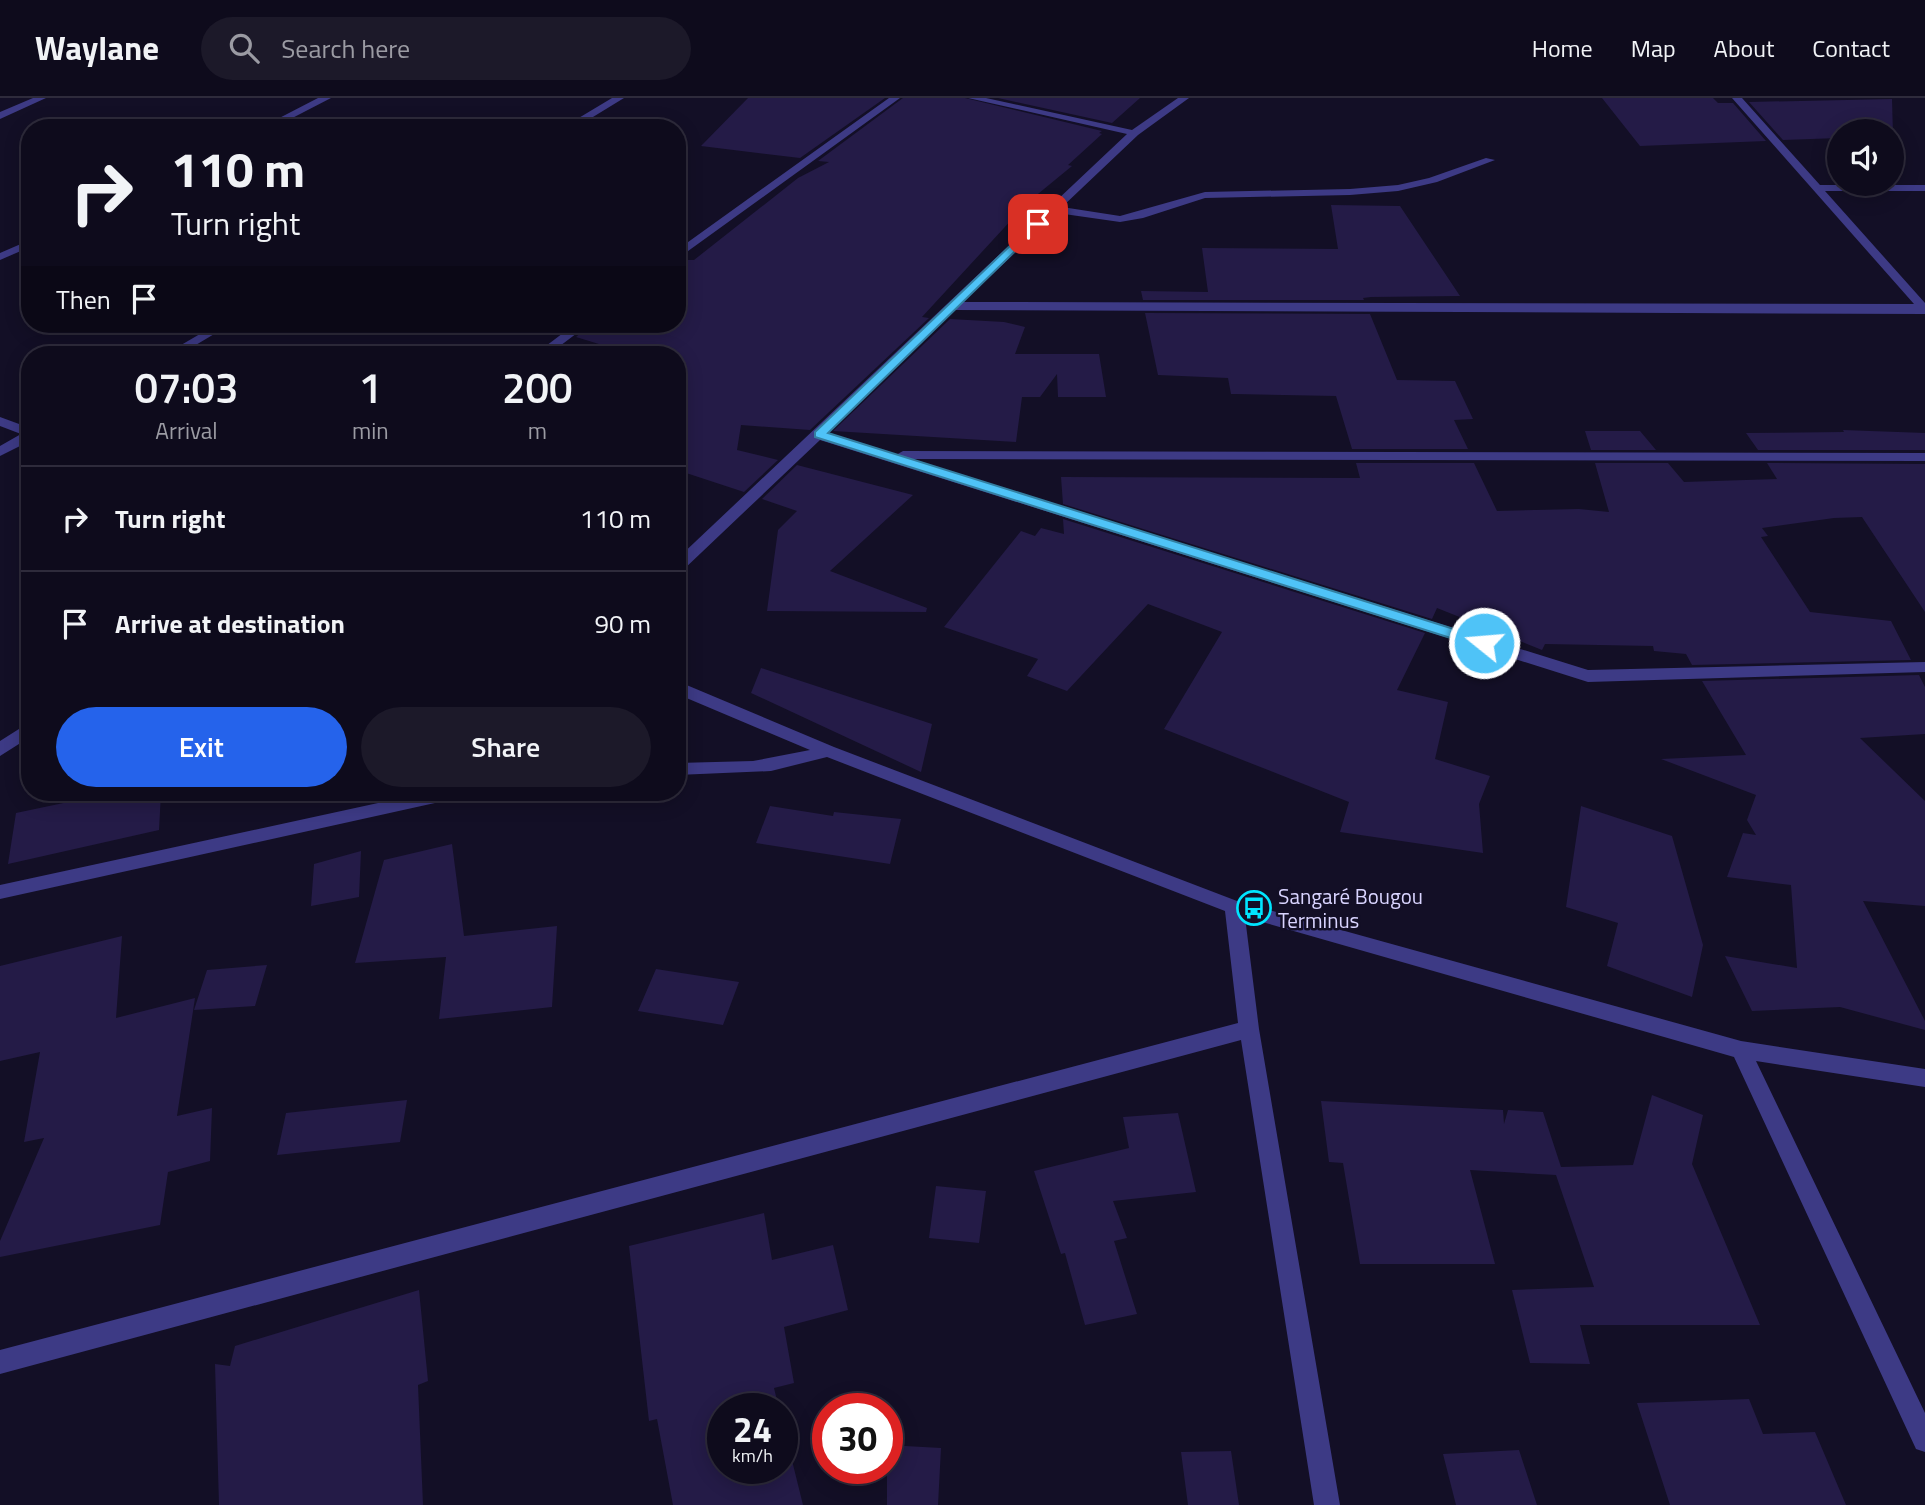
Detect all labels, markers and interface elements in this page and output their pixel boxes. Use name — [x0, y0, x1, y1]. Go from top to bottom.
search box — [201, 17, 691, 80]
text: Waylane — [35, 23, 159, 73]
icon: search — [225, 29, 263, 67]
text: Search here — [281, 29, 410, 68]
text: Home — [1532, 30, 1593, 66]
text: Map — [1631, 30, 1676, 66]
text: About — [1714, 30, 1774, 66]
text: Contact — [1812, 30, 1890, 66]
map controls — [1827, 119, 1904, 196]
button: sound — [1827, 119, 1904, 196]
text: 110 m — [171, 131, 305, 206]
icon: right — [56, 147, 147, 238]
pin — [1008, 194, 1068, 254]
text: Turn right — [171, 199, 300, 247]
icon: arrive — [1019, 205, 1057, 243]
text: Then — [56, 280, 111, 319]
icon: arrive — [125, 280, 163, 318]
text: 07:03 — [134, 355, 239, 419]
text: 1 — [359, 355, 382, 419]
text: 200 — [502, 355, 573, 419]
text: Arrival — [155, 413, 218, 448]
text: min — [352, 413, 389, 448]
text: m — [528, 413, 547, 448]
text: Turn right — [115, 499, 226, 538]
text: 110 m — [580, 499, 651, 538]
icon: right — [56, 500, 94, 538]
text: Arrive at destination — [115, 604, 345, 643]
text: 90 m — [594, 604, 651, 643]
icon: arrive — [56, 605, 94, 643]
position arrow — [1447, 606, 1521, 680]
button: Exit — [56, 707, 347, 787]
button: Share — [361, 707, 651, 787]
place label: Sangaré Bougou Terminus — [1278, 880, 1423, 936]
bus stop icon: Sangaré Bougou Terminus — [1235, 889, 1273, 927]
speed limit sign: 30 — [812, 1393, 903, 1484]
text: 24 — [733, 1402, 772, 1456]
text: km/h — [732, 1442, 773, 1469]

